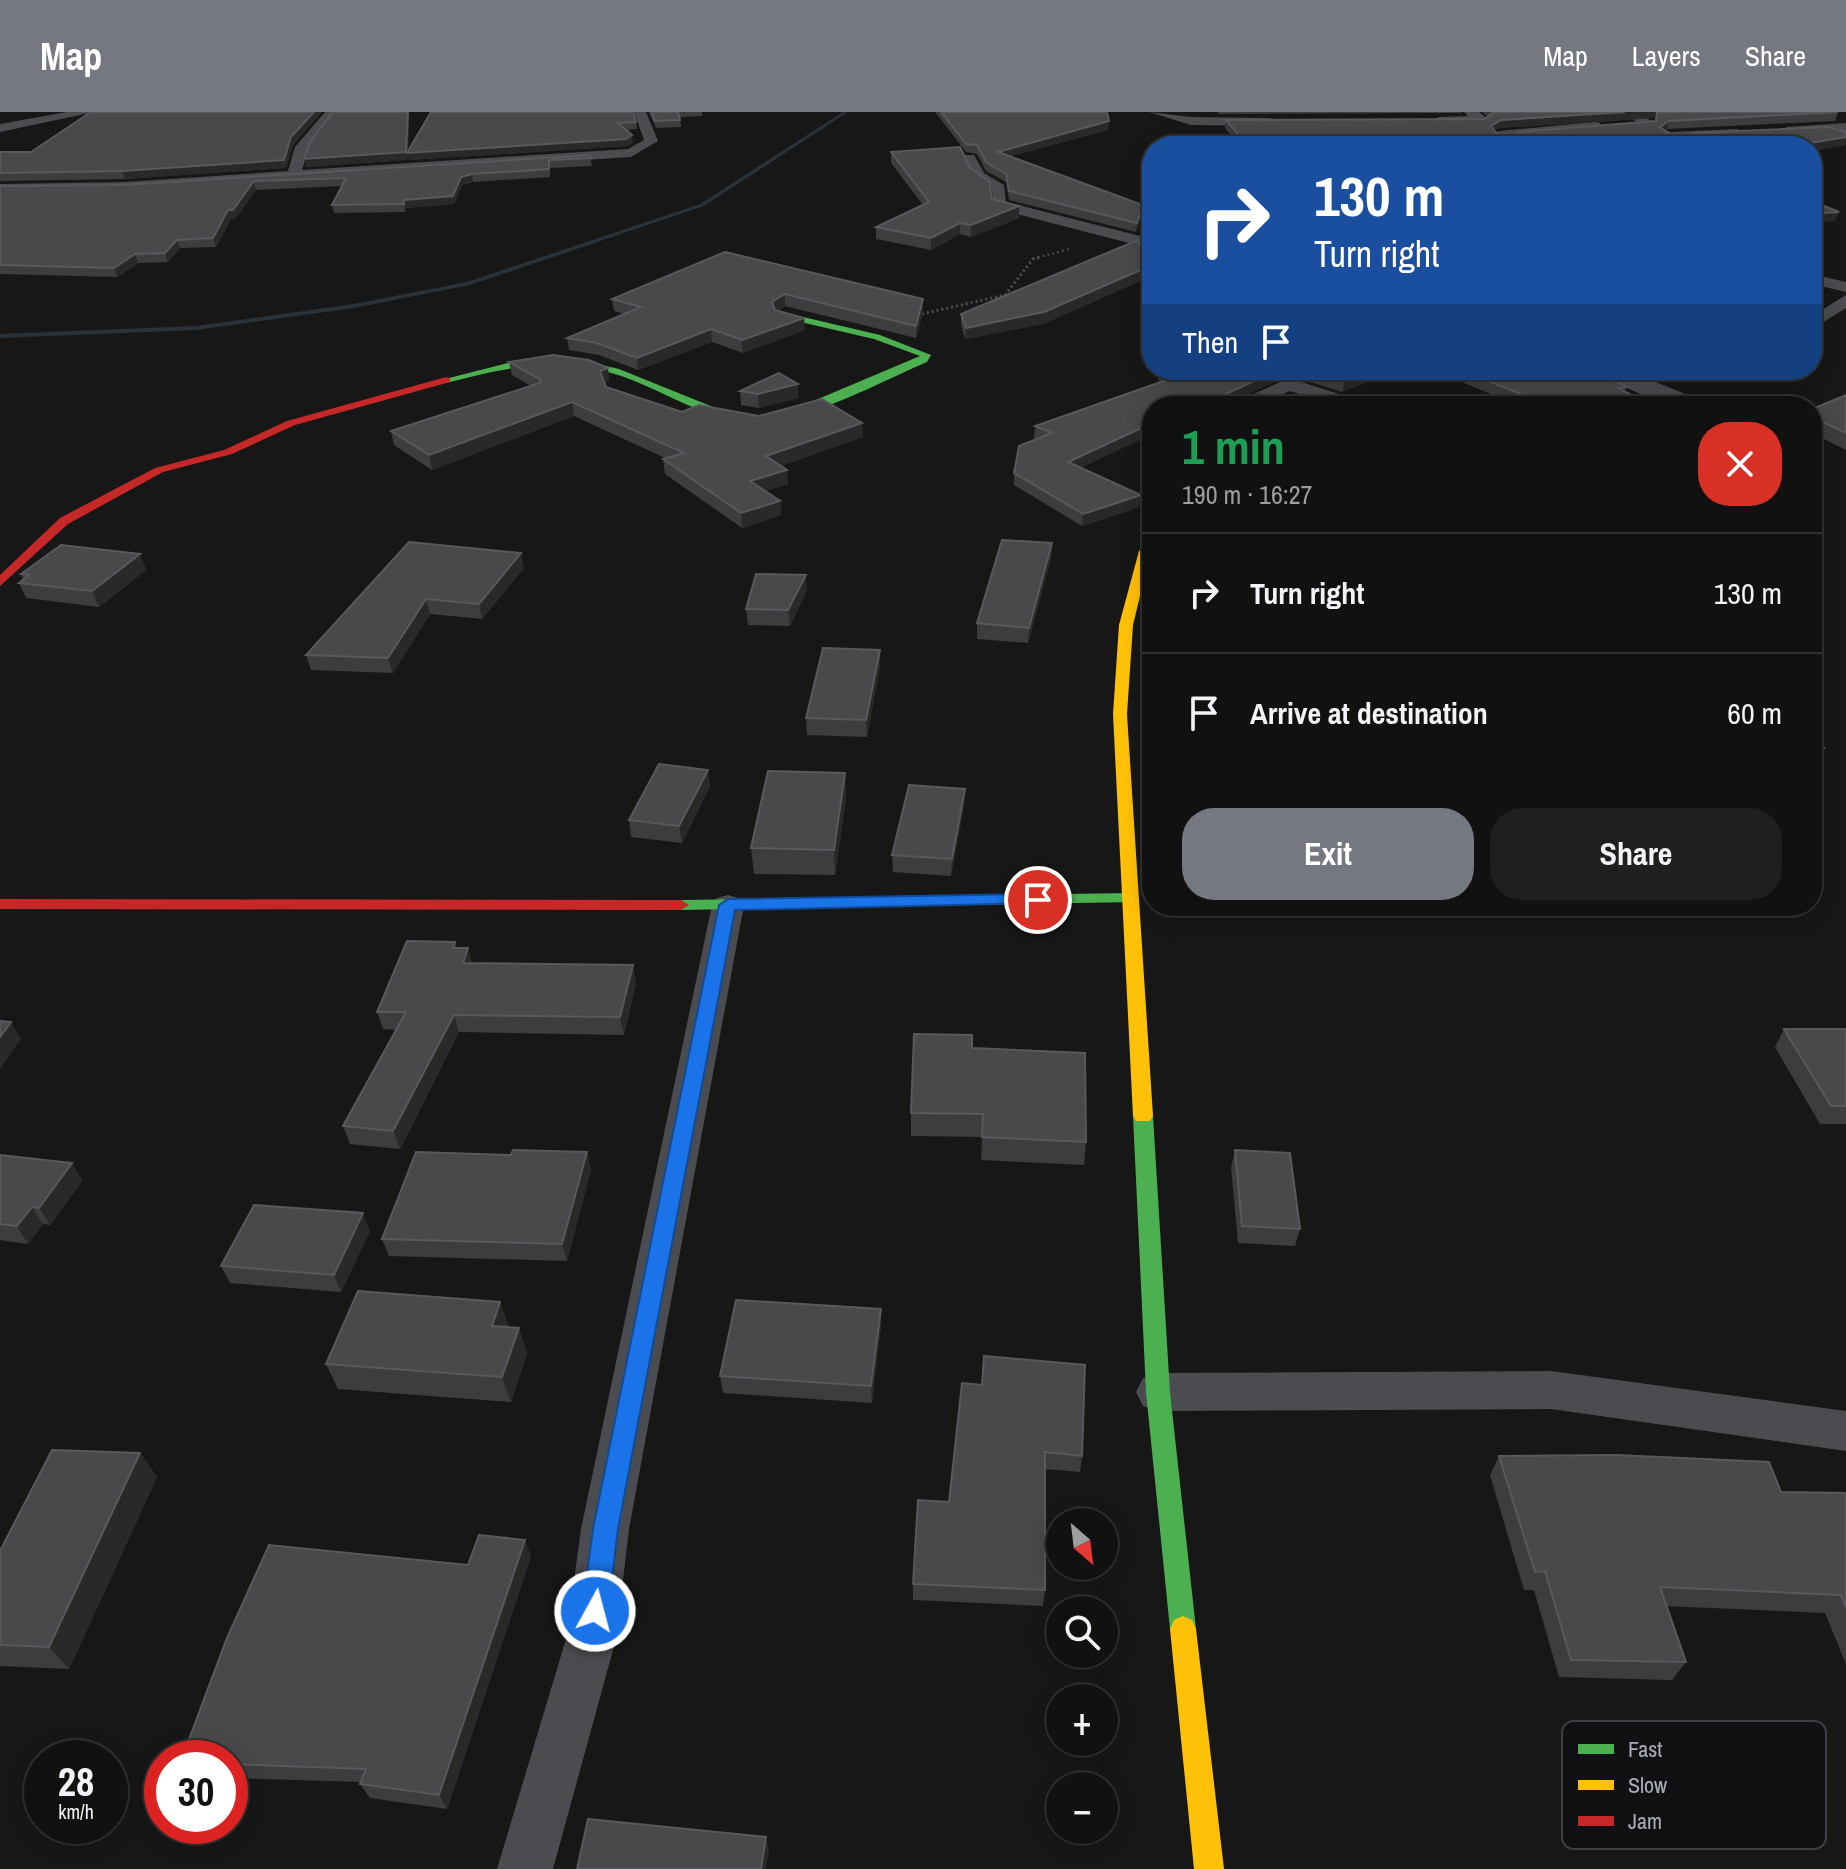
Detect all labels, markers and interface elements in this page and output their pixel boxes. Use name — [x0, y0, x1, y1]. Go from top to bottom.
text: Map — [40, 31, 102, 82]
text: Map — [1543, 37, 1588, 75]
text: Layers — [1632, 37, 1701, 75]
text: Share — [1745, 37, 1806, 75]
text: 130 m — [1314, 158, 1444, 233]
icon: right — [1182, 168, 1286, 272]
text: Turn right — [1314, 230, 1439, 278]
icon: arrive — [1254, 320, 1298, 364]
text: Then — [1182, 322, 1238, 362]
text: 1 min — [1182, 414, 1285, 479]
button: close — [1698, 422, 1782, 506]
text: 190 m · 16:27 — [1182, 477, 1312, 512]
icon: right — [1182, 571, 1226, 615]
text: Turn right — [1250, 573, 1364, 613]
text: 130 m — [1714, 573, 1782, 613]
icon: arrive — [1182, 691, 1226, 735]
text: Arrive at destination — [1250, 693, 1488, 733]
text: 60 m — [1727, 693, 1782, 733]
button: Exit — [1182, 808, 1474, 900]
button: Share — [1490, 808, 1782, 900]
pin — [1004, 866, 1072, 934]
icon: arrive — [1016, 878, 1060, 922]
north arrow — [1046, 1508, 1118, 1580]
map controls — [1046, 1508, 1118, 1844]
position arrow — [553, 1569, 637, 1653]
button: search — [1046, 1596, 1118, 1668]
button: + — [1046, 1684, 1118, 1756]
legend — [1562, 1721, 1826, 1849]
text: Fast — [1628, 1734, 1662, 1764]
speed limit sign: 30 — [144, 1740, 248, 1844]
text: 28 — [58, 1755, 94, 1808]
text: Slow — [1628, 1770, 1667, 1800]
button: − — [1046, 1772, 1118, 1844]
text: km/h — [58, 1798, 94, 1825]
text: Jam — [1628, 1806, 1662, 1836]

